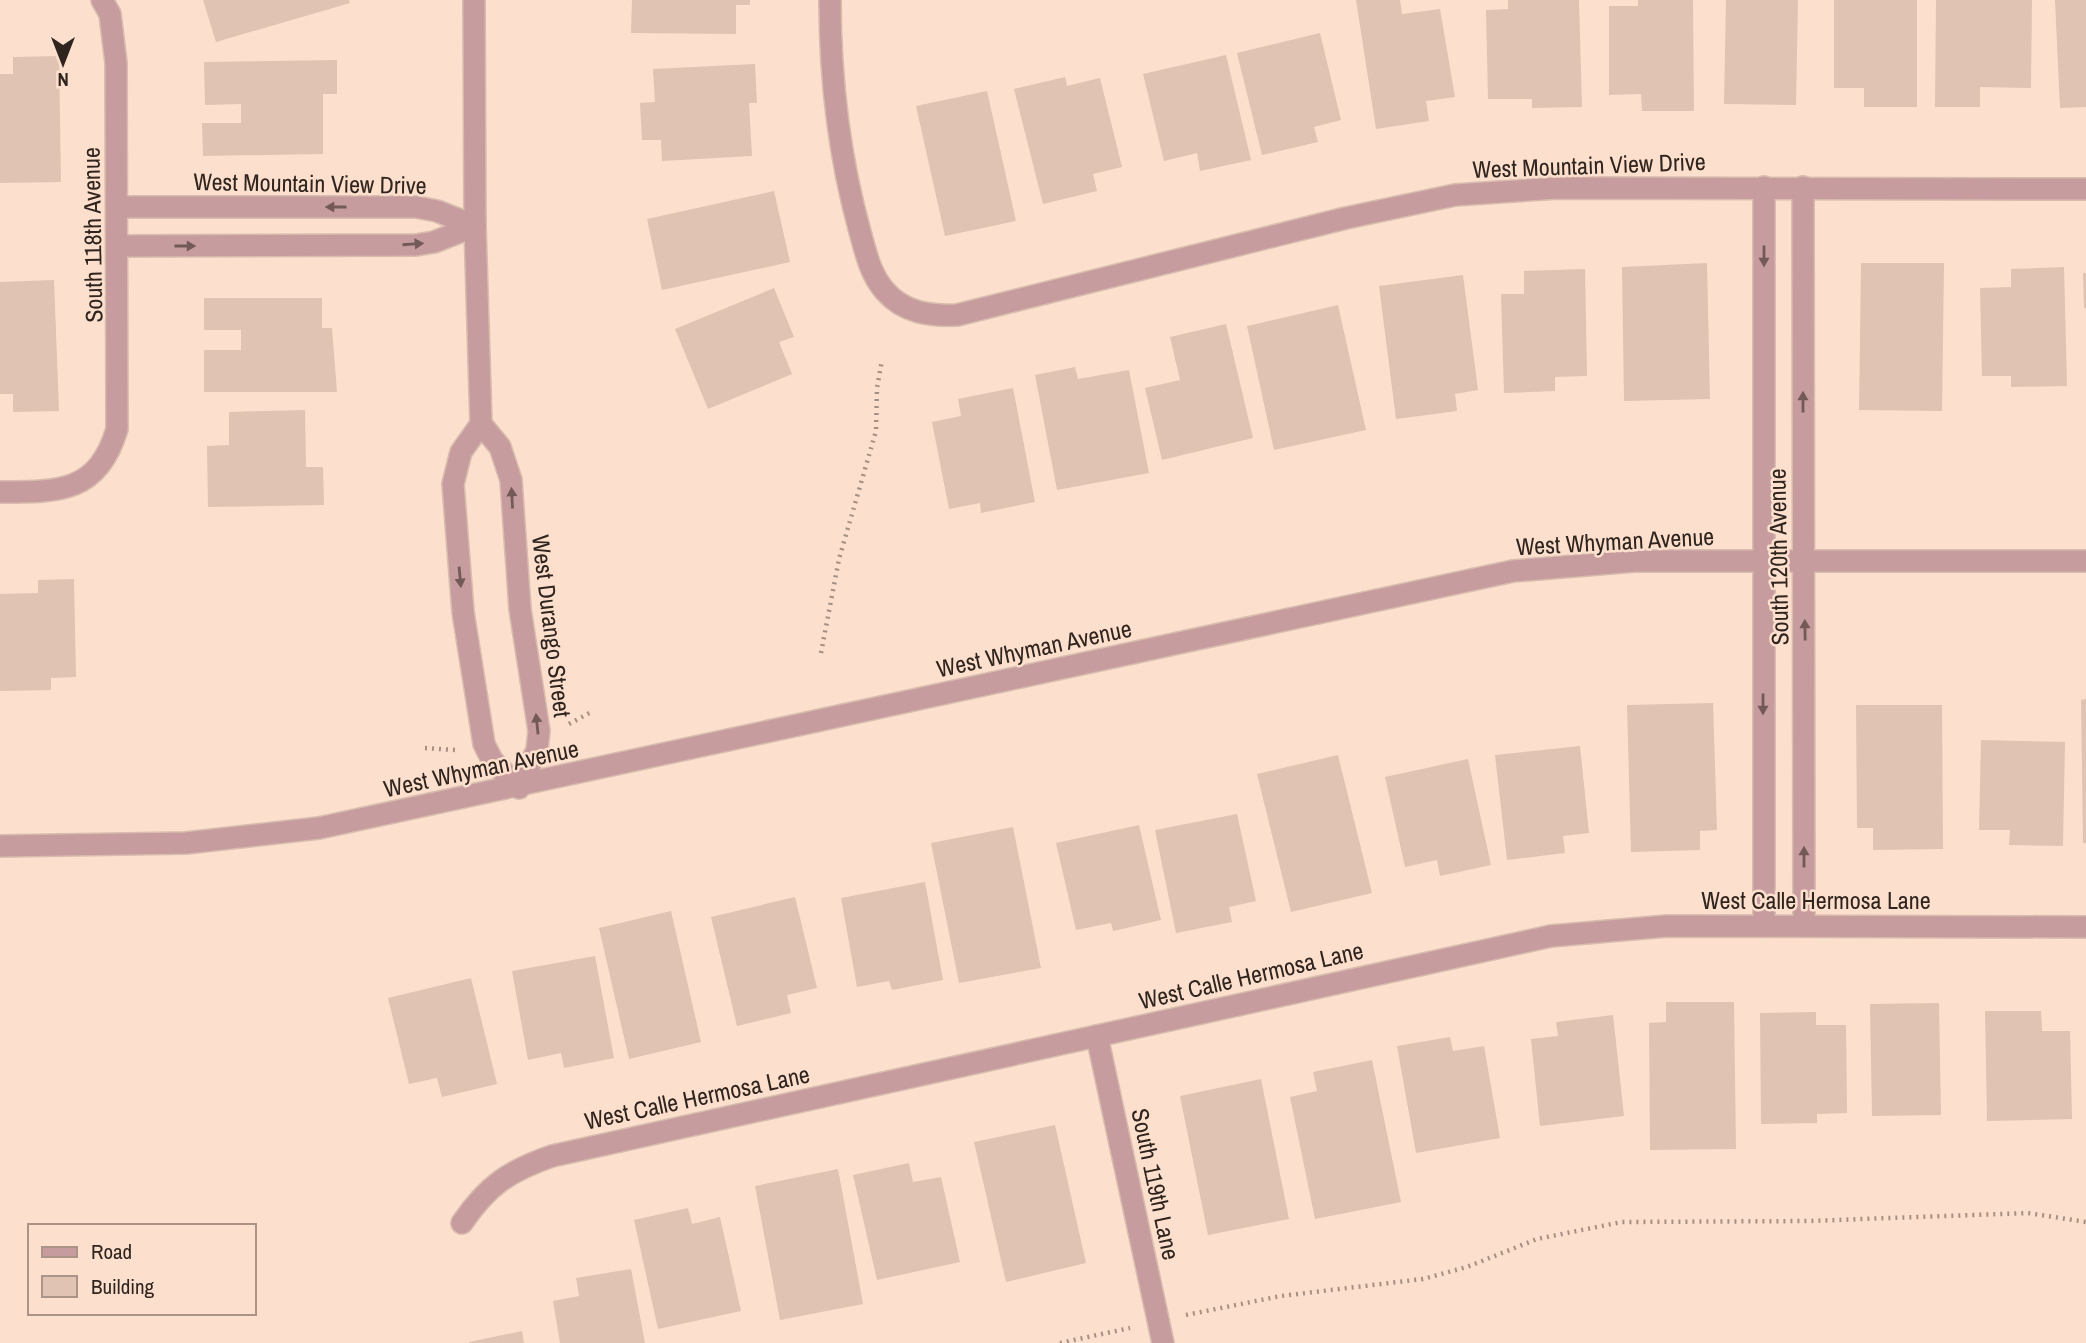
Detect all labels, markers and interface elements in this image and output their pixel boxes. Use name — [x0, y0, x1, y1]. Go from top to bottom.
north arrow — [28, 28, 98, 98]
text: N — [57, 67, 69, 93]
street label: West Mountain View Drive — [1472, 145, 1706, 185]
street label: South 118th Avenue — [74, 147, 110, 323]
street label: West Mountain View Drive — [193, 165, 427, 201]
one-way arrow — [325, 201, 347, 213]
one-way arrow — [402, 238, 424, 249]
one-way arrow — [175, 240, 197, 252]
one-way arrow — [1758, 245, 1770, 267]
one-way arrow — [1797, 391, 1809, 413]
street label: South 120th Avenue — [1760, 468, 1796, 646]
one-way arrow — [506, 487, 517, 509]
street label: West Whyman Avenue — [1515, 520, 1715, 562]
street label: West Durango Street — [525, 533, 579, 720]
one-way arrow — [455, 566, 466, 588]
street label: West Whyman Avenue — [934, 612, 1134, 684]
one-way arrow — [1799, 619, 1811, 641]
one-way arrow — [1757, 693, 1769, 715]
one-way arrow — [531, 713, 542, 735]
street label: West Whyman Avenue — [381, 732, 581, 804]
one-way arrow — [1798, 846, 1810, 868]
street label: West Calle Hermosa Lane — [1701, 884, 1931, 916]
street label: West Calle Hermosa Lane — [1136, 934, 1366, 1016]
street label: West Calle Hermosa Lane — [582, 1058, 812, 1136]
street label: South 119th Lane — [1124, 1105, 1188, 1263]
legend — [28, 1224, 256, 1315]
text: Road — [91, 1237, 132, 1266]
text: Building — [91, 1272, 155, 1301]

